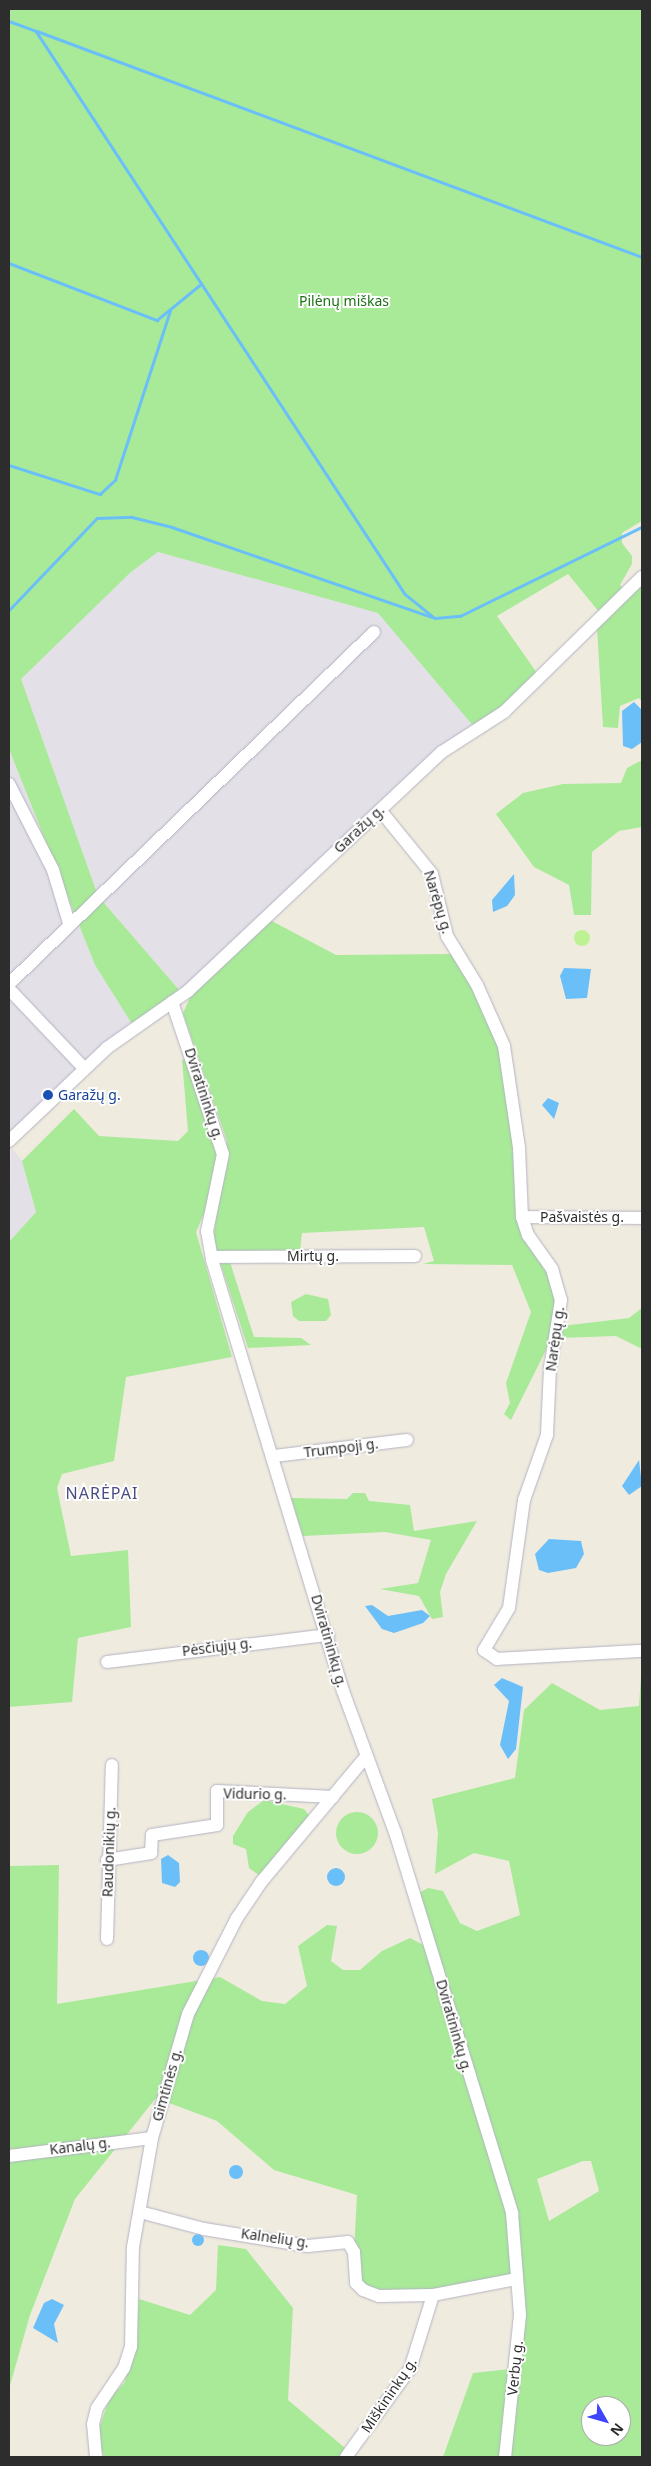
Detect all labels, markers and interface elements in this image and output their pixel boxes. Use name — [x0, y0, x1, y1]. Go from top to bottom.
park label: Pilėnų miškas — [299, 293, 389, 309]
street label: Garažų g. — [330, 801, 388, 857]
street label: Narėpų g. — [420, 868, 456, 936]
street label: Dviratininkų g. — [181, 1046, 227, 1142]
place label: Garažų g. — [58, 1087, 121, 1103]
marker: Garažų g. — [42, 1089, 54, 1101]
street label: Pašvaistės g. — [540, 1209, 624, 1225]
street label: Mirtų g. — [287, 1248, 339, 1264]
street label: Narėpų g. — [542, 1306, 568, 1372]
street label: Trumpoji g. — [303, 1435, 379, 1461]
district label: NARĖPAI — [65, 1483, 139, 1503]
street label: Dviratininkų g. — [308, 1593, 350, 1689]
street label: Pėsčiųjų g. — [181, 1634, 253, 1660]
street label: Vidurio g. — [223, 1785, 287, 1803]
street label: Raudonikių g. — [99, 1807, 119, 1897]
street label: Dviratininkų g. — [433, 1978, 475, 2074]
street label: Gimtinės g. — [149, 2047, 185, 2123]
street label: Kanalų g. — [49, 2134, 111, 2158]
street label: Kalnelių g. — [240, 2225, 310, 2251]
street label: Verbų g. — [504, 2340, 526, 2396]
street label: Miškininkų g. — [358, 2354, 420, 2436]
north arrow — [581, 2396, 631, 2446]
text: N — [606, 2420, 628, 2440]

